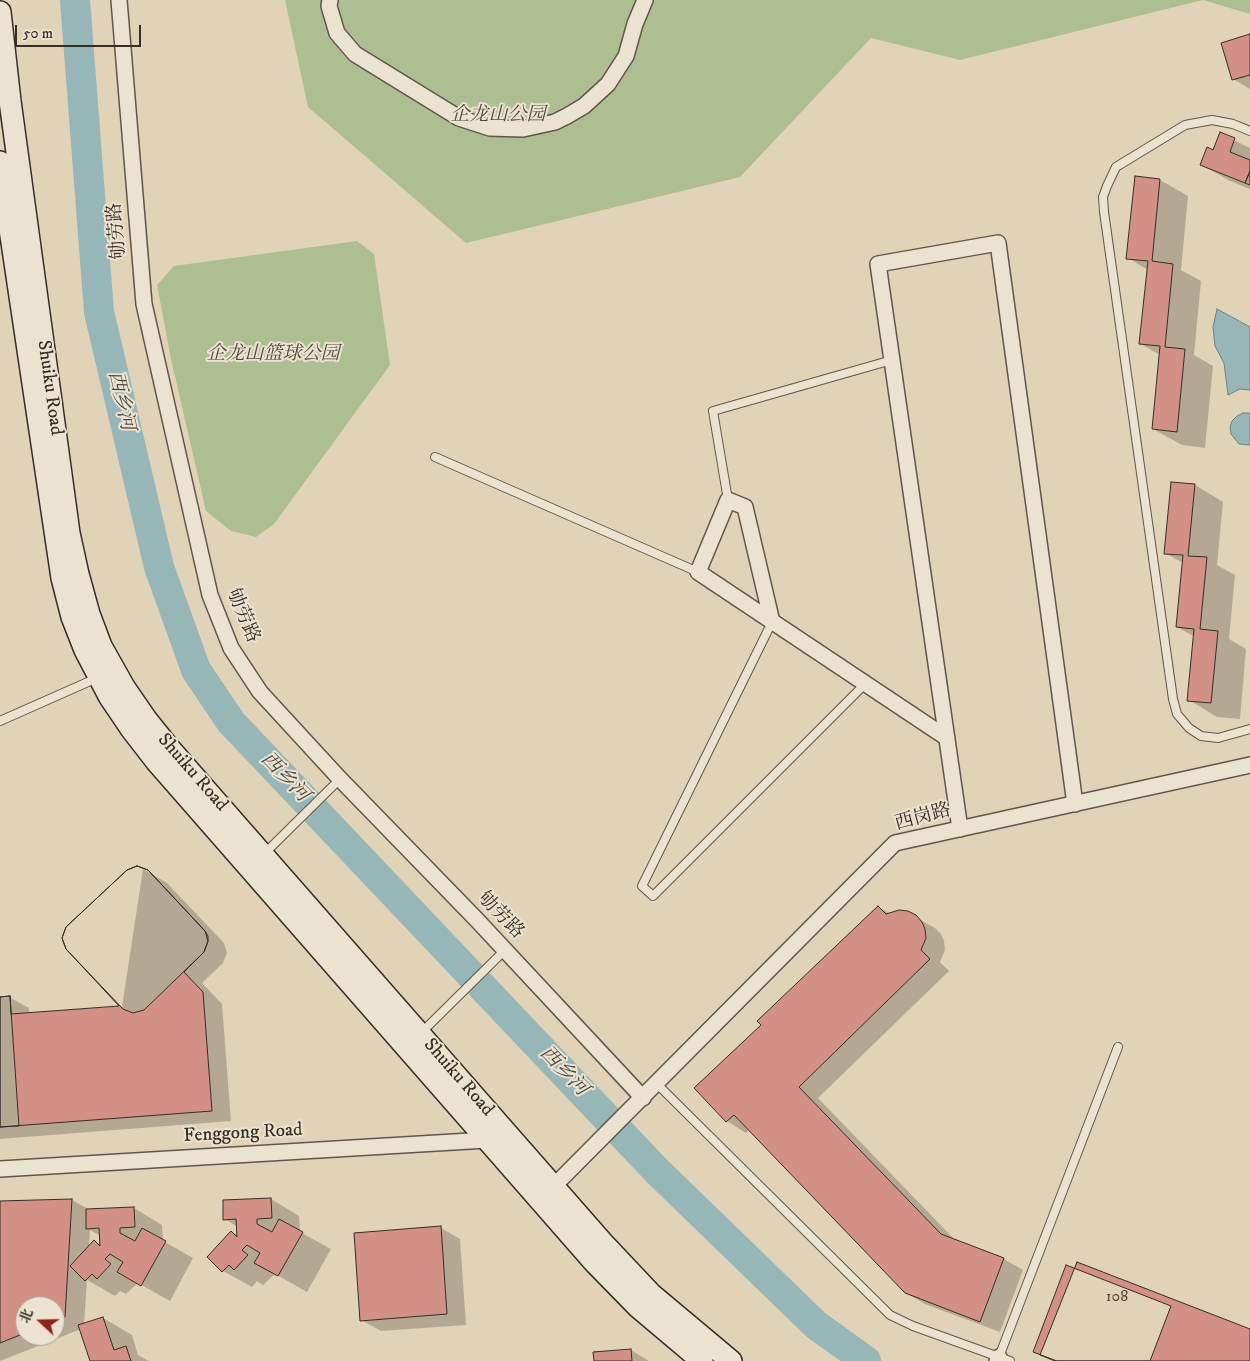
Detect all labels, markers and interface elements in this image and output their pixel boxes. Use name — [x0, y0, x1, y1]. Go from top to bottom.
scale bar — [18, 15, 144, 47]
text: 50 m — [23, 24, 53, 43]
park label: 企龙山公园 — [451, 105, 545, 127]
street label: 劬劳路 — [104, 202, 132, 260]
street label: Shuiku Road — [31, 339, 67, 437]
park label: 企龙山篮球公园 — [207, 344, 339, 366]
water label: 西乡河 — [102, 369, 138, 433]
street label: 劬劳路 — [220, 585, 264, 647]
street label: Shuiku Road — [152, 729, 232, 817]
water label: 西乡河 — [255, 748, 313, 808]
street label: 西岗路 — [893, 800, 953, 836]
street label: 劬劳路 — [472, 888, 528, 944]
street label: Shuiku Road — [418, 1034, 498, 1122]
water label: 西乡河 — [534, 1042, 592, 1102]
street label: Fenggong Road — [183, 1119, 303, 1149]
house number: 108 — [1106, 1288, 1128, 1308]
north arrow — [15, 1296, 65, 1346]
text: 北 — [16, 1306, 38, 1326]

